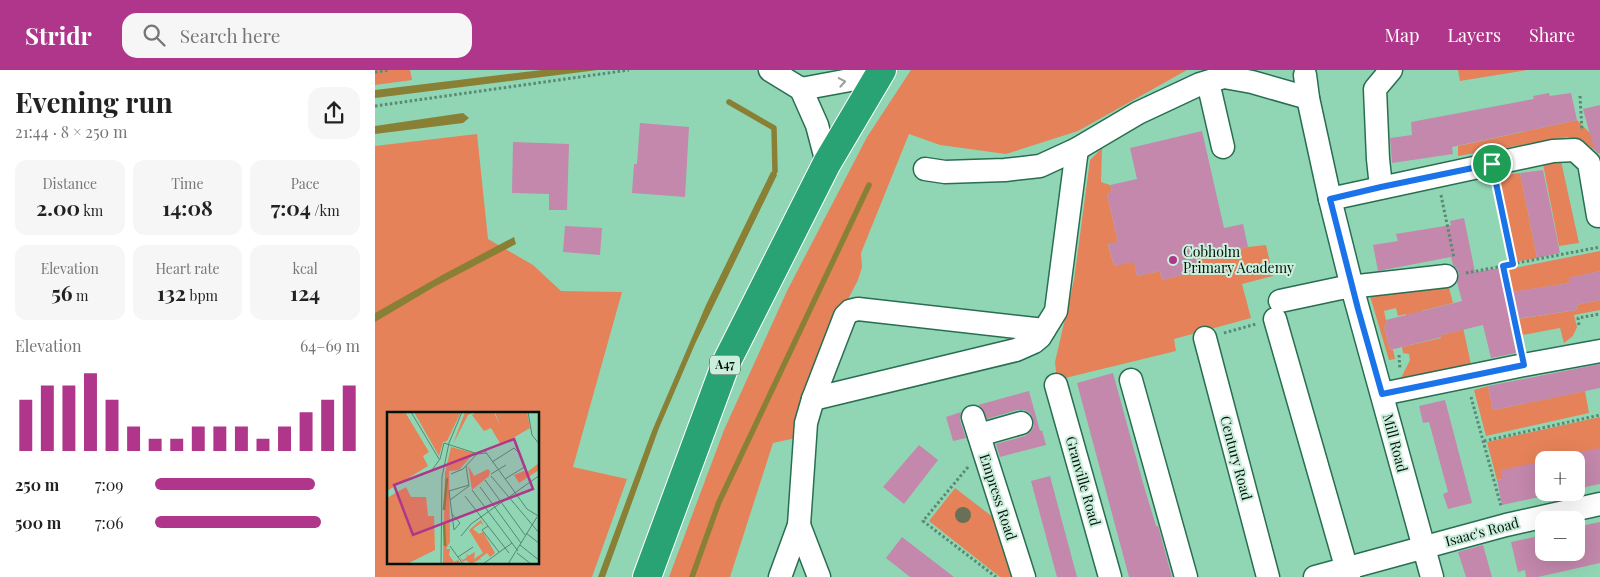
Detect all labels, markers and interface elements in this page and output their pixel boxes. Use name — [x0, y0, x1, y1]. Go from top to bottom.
search box — [122, 13, 472, 58]
text: Stridr — [25, 19, 92, 51]
icon: search — [140, 21, 168, 49]
text: Search here — [180, 22, 280, 48]
text: Map — [1384, 23, 1419, 47]
text: Layers — [1447, 23, 1501, 47]
text: Share — [1529, 23, 1575, 47]
one-way arrow — [837, 77, 846, 87]
text: Evening run — [15, 83, 173, 120]
button: share — [308, 87, 360, 139]
text: 21:44 · 8 × 250 m — [15, 121, 127, 142]
pin — [1471, 143, 1513, 185]
icon: arrive — [1478, 150, 1506, 178]
text: Distance — [43, 174, 97, 193]
text: Time — [171, 174, 204, 193]
text: Pace — [291, 174, 320, 193]
text: 2.00 — [36, 193, 80, 221]
text: 14:08 — [162, 193, 213, 221]
text: 7:04 — [271, 193, 311, 221]
text: km — [80, 201, 103, 220]
text: /km — [311, 201, 340, 220]
place label: Cobholm Primary Academy — [1183, 242, 1294, 277]
marker: Cobholm Primary Academy — [1167, 254, 1179, 266]
text: Elevation — [41, 259, 99, 278]
text: Heart rate — [155, 259, 220, 278]
text: kcal — [293, 259, 318, 278]
text: 56 — [51, 278, 73, 306]
text: 132 — [157, 278, 186, 306]
text: 124 — [290, 278, 320, 306]
text: m — [73, 286, 89, 305]
text: bpm — [186, 286, 218, 305]
text: Elevation — [15, 335, 82, 356]
text: 64–69 m — [300, 335, 360, 356]
road number: A47 — [710, 356, 740, 374]
inset map — [387, 412, 540, 564]
street label: Mill Road — [1379, 412, 1412, 474]
street label: Century Road — [1216, 414, 1257, 502]
street label: Granville Road — [1062, 434, 1105, 528]
street label: Empress Road — [976, 451, 1021, 543]
map controls — [1535, 451, 1585, 561]
button: + — [1535, 451, 1585, 501]
text: 250 m — [15, 474, 59, 495]
text: 7:09 — [95, 474, 124, 495]
button: − — [1535, 511, 1585, 561]
text: 500 m — [15, 512, 61, 533]
text: 7:06 — [95, 512, 124, 533]
street label: Isaac's Road — [1443, 513, 1521, 551]

